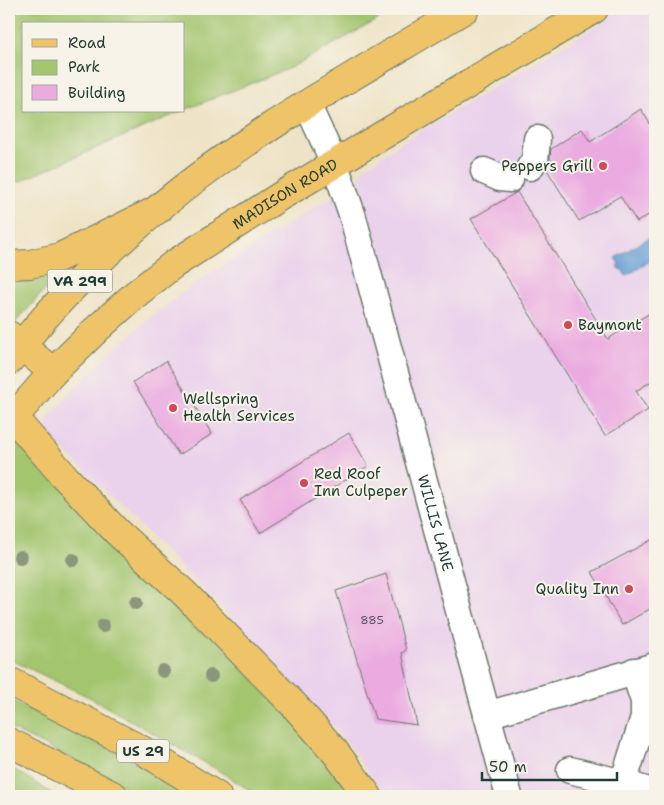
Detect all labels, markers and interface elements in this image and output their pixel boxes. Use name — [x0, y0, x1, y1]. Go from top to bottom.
legend — [22, 22, 185, 112]
text: Road — [68, 33, 106, 53]
text: Park — [68, 57, 100, 77]
text: Building — [68, 83, 125, 103]
street label: MADISON ROAD — [229, 154, 342, 234]
place label: Peppers Grill — [501, 156, 593, 176]
marker: Peppers Grill — [597, 160, 609, 172]
road number: VA 299 — [48, 270, 112, 292]
place label: Baymont — [578, 315, 642, 335]
marker: Baymont — [562, 319, 574, 331]
place label: Wellspring Health Services — [183, 389, 295, 426]
marker: Wellspring Health Services — [167, 402, 179, 414]
place label: Red Roof Inn Culpeper — [314, 464, 408, 501]
street label: WILLIS LANE — [413, 472, 458, 574]
marker: Red Roof Inn Culpeper — [298, 477, 310, 489]
place label: Quality Inn — [536, 579, 619, 599]
marker: Quality Inn — [623, 583, 635, 595]
house number: 885 — [360, 612, 384, 628]
road number: US 29 — [117, 739, 169, 762]
scale bar — [482, 750, 616, 782]
text: 50 m — [489, 757, 527, 777]

